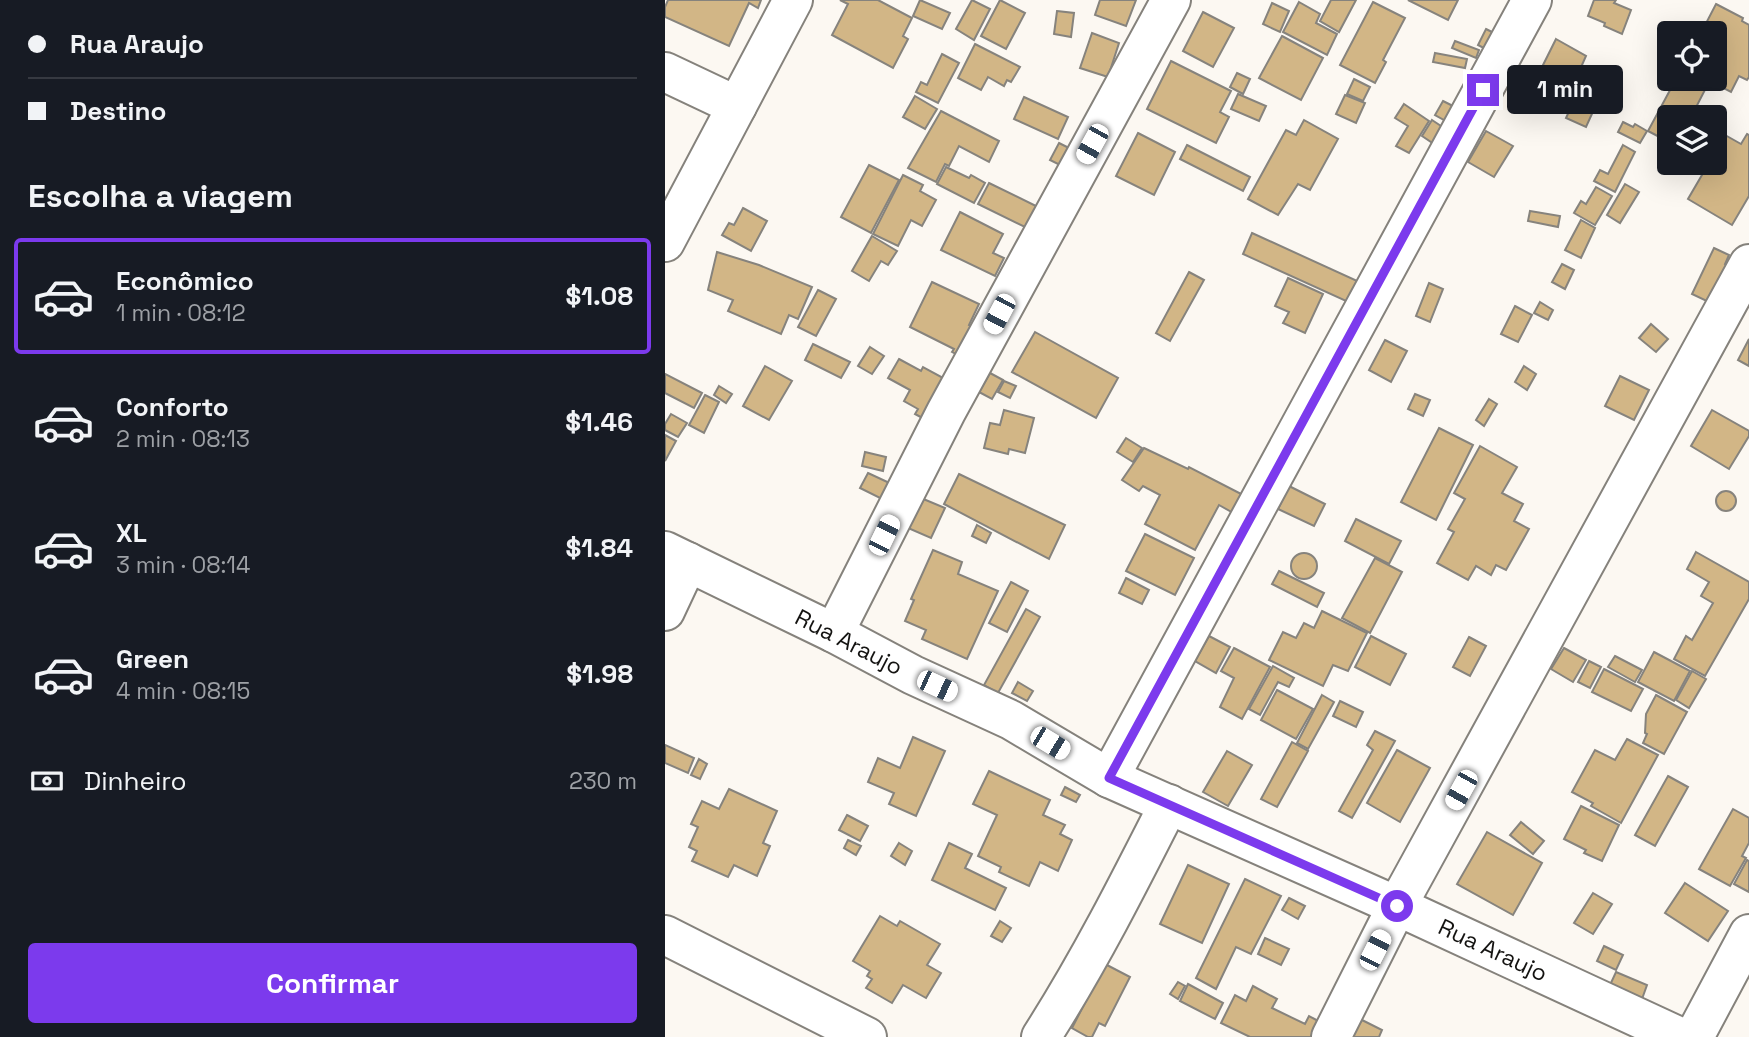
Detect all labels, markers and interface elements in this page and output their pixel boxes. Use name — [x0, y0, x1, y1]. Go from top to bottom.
map controls — [1657, 21, 1727, 175]
button: locate — [1657, 21, 1727, 91]
text: Rua Araujo — [70, 27, 204, 61]
callout: 1 min — [1507, 66, 1623, 114]
route end — [1467, 74, 1499, 106]
text: 1 min — [1537, 74, 1593, 104]
text: Destino — [70, 94, 166, 128]
button: layers — [1657, 105, 1727, 175]
car — [1073, 121, 1112, 167]
text: Escolha a viagem — [28, 176, 293, 216]
text: Econômico — [116, 264, 254, 298]
icon: car — [32, 265, 95, 328]
text: $1.08 — [566, 279, 633, 313]
car — [980, 291, 1019, 337]
text: 1 min · 08:12 — [116, 298, 246, 328]
text: Conforto — [116, 390, 229, 424]
icon: car — [32, 391, 95, 454]
text: $1.46 — [565, 405, 633, 439]
text: 2 min · 08:13 — [116, 424, 250, 454]
car — [866, 512, 903, 558]
text: XL — [116, 516, 147, 550]
icon: car — [32, 517, 95, 580]
text: $1.84 — [566, 531, 633, 565]
text: 3 min · 08:14 — [116, 550, 250, 580]
street label: Rua Araujo — [790, 602, 908, 682]
text: Green — [116, 642, 189, 676]
icon: car — [32, 643, 95, 706]
text: $1.98 — [566, 657, 633, 691]
car — [914, 668, 961, 704]
text: 4 min · 08:15 — [116, 676, 250, 706]
car — [1027, 723, 1074, 763]
icon: cash — [28, 762, 66, 800]
text: Dinheiro — [84, 764, 187, 798]
text: 230 m — [569, 766, 637, 796]
car — [1442, 767, 1481, 813]
route start — [1381, 890, 1413, 922]
street label: Rua Araujo — [1434, 912, 1552, 988]
car — [1357, 927, 1394, 973]
button: Confirmar — [28, 943, 637, 1023]

